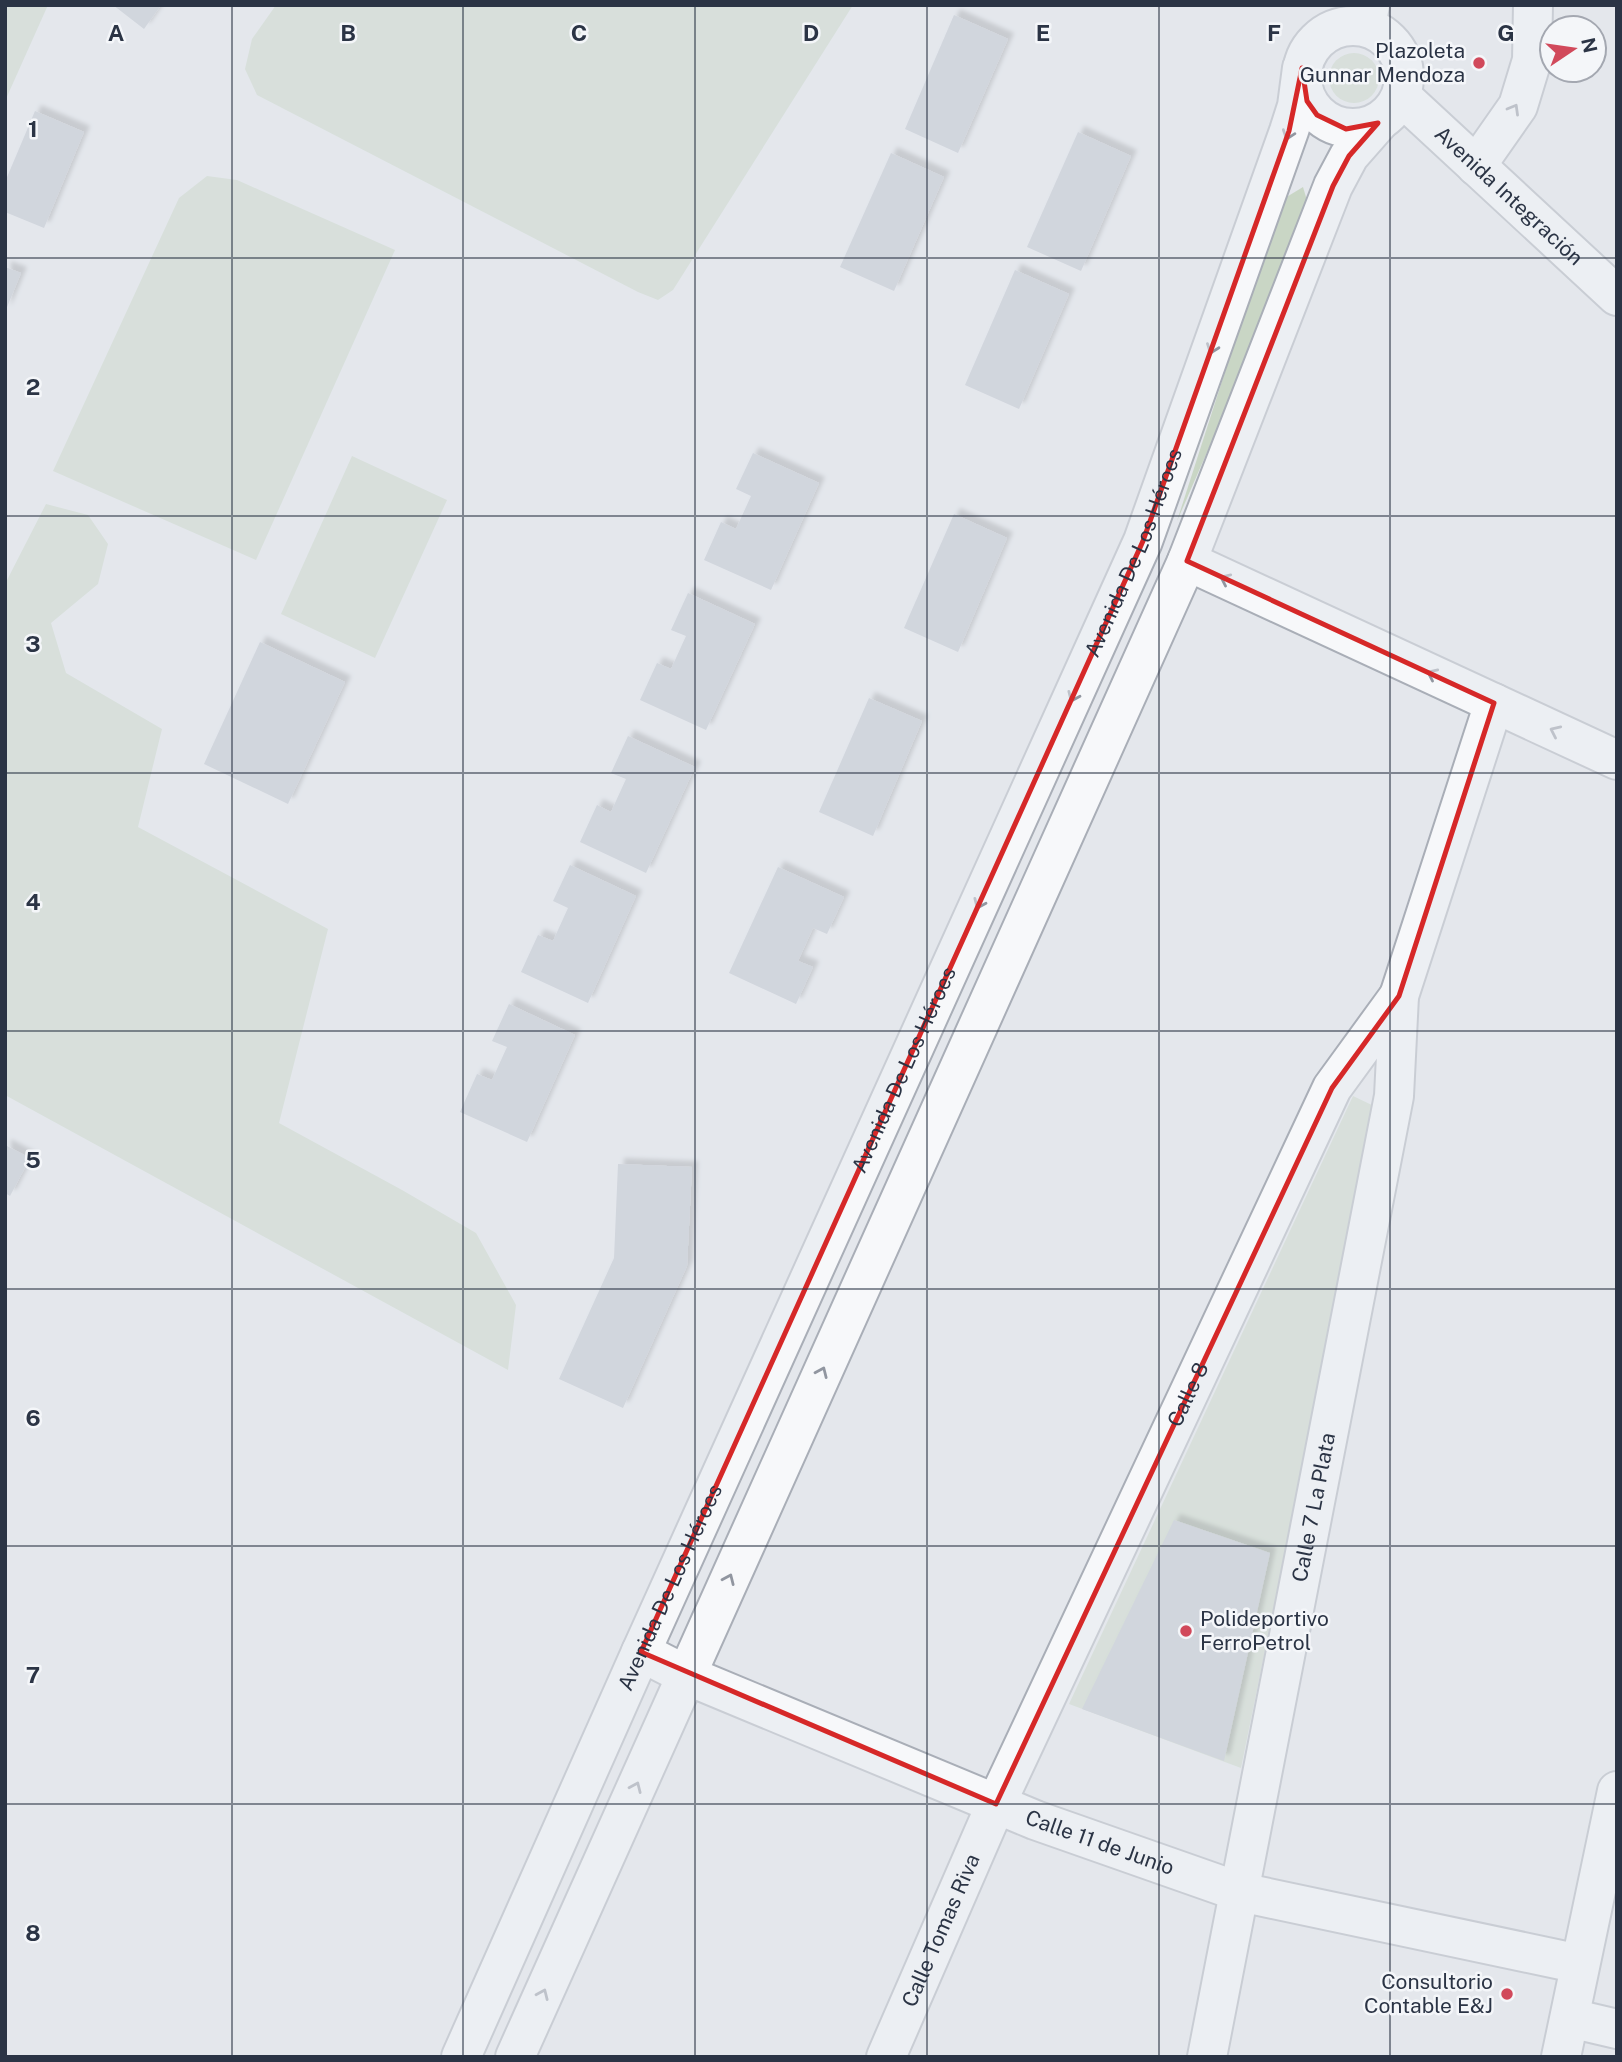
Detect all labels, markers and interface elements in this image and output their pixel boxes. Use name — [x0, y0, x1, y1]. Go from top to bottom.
north arrow — [1538, 14, 1608, 84]
text: A — [108, 19, 125, 46]
text: B — [340, 19, 356, 46]
text: C — [571, 19, 587, 46]
text: D — [803, 19, 819, 46]
text: E — [1036, 19, 1050, 46]
text: F — [1267, 19, 1281, 46]
text: G — [1497, 19, 1515, 46]
text: N — [1577, 35, 1602, 55]
place label: Plazoleta Gunnar Mendoza — [1300, 38, 1465, 87]
marker: Plazoleta Gunnar Mendoza — [1471, 55, 1487, 71]
one-way arrow — [1506, 104, 1519, 117]
text: 1 — [28, 115, 38, 142]
street label: Avenida Integración — [1430, 121, 1588, 270]
one-way arrow — [1282, 128, 1296, 140]
one-way arrow — [1206, 343, 1220, 355]
text: 2 — [26, 373, 40, 400]
street label: Avenida De Los Héroes — [1079, 445, 1187, 661]
one-way arrow — [1220, 573, 1232, 587]
text: 3 — [25, 630, 41, 657]
one-way arrow — [1427, 668, 1439, 682]
one-way arrow — [1067, 689, 1081, 702]
one-way arrow — [1550, 725, 1562, 739]
text: 4 — [25, 888, 41, 915]
one-way arrow — [973, 897, 987, 909]
street label: Avenida De Los Héroes — [846, 963, 961, 1177]
text: 5 — [25, 1146, 41, 1173]
street label: Calle 8 — [1162, 1358, 1213, 1431]
one-way arrow — [814, 1367, 828, 1379]
text: 6 — [25, 1404, 41, 1431]
street label: Calle 7 La Plata — [1287, 1430, 1340, 1584]
street label: Avenida De Los Héroes — [612, 1480, 727, 1694]
one-way arrow — [721, 1574, 735, 1586]
place label: Polideportivo FerroPetrol — [1200, 1606, 1329, 1655]
marker: Polideportivo FerroPetrol — [1178, 1623, 1194, 1639]
text: 7 — [26, 1661, 40, 1688]
one-way arrow — [628, 1782, 642, 1794]
street label: Calle 11 de Junio — [1022, 1804, 1177, 1880]
street label: Calle Tomas Riva — [896, 1850, 985, 2011]
text: 8 — [25, 1919, 41, 1946]
place label: Consultorio Contable E&J — [1364, 1969, 1493, 2018]
marker: Consultorio Contable E&J — [1499, 1986, 1515, 2002]
one-way arrow — [535, 1989, 549, 2002]

